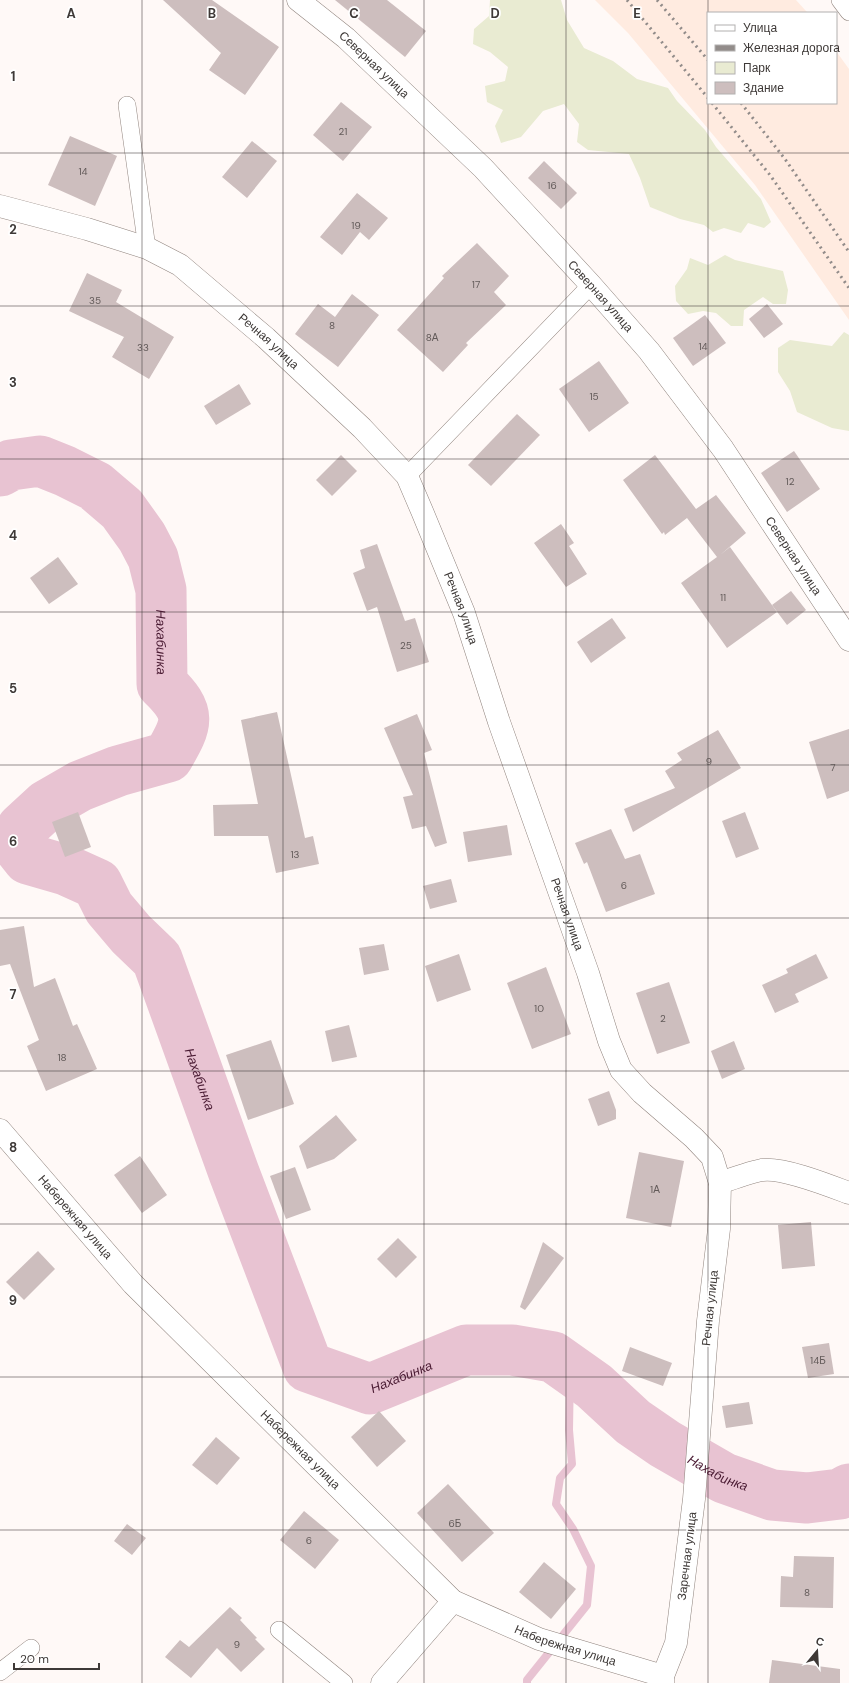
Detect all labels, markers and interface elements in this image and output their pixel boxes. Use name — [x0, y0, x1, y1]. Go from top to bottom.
text: A — [66, 5, 76, 22]
text: B — [208, 5, 216, 22]
text: C — [349, 5, 359, 22]
text: D — [490, 5, 500, 22]
text: E — [633, 5, 641, 22]
legend — [707, 12, 837, 104]
text: Улица — [743, 20, 777, 36]
street label: Северная улица — [336, 28, 413, 102]
text: Железная дорога — [743, 40, 840, 56]
text: Парк — [743, 60, 771, 76]
text: 1 — [11, 68, 15, 85]
text: Здание — [743, 80, 784, 96]
house number: 21 — [339, 125, 347, 138]
house number: 14 — [78, 165, 88, 178]
house number: 16 — [547, 179, 557, 192]
house number: 19 — [351, 219, 361, 232]
text: 2 — [9, 221, 17, 238]
street label: Северная улица — [564, 257, 637, 336]
house number: 17 — [472, 278, 480, 291]
house number: 35 — [89, 294, 101, 307]
street label: Речная улица — [235, 310, 302, 373]
house number: 8 — [329, 319, 335, 332]
house number: 8А — [426, 331, 439, 344]
house number: 14 — [698, 340, 708, 353]
house number: 33 — [137, 341, 149, 354]
text: 3 — [9, 374, 17, 391]
house number: 15 — [589, 390, 599, 403]
house number: 12 — [786, 475, 795, 488]
street label: Северная улица — [762, 513, 825, 599]
text: 4 — [9, 527, 17, 544]
street label: Речная улица — [440, 570, 482, 647]
house number: 11 — [720, 591, 726, 604]
water label: Нахабинка — [153, 609, 170, 675]
house number: 25 — [400, 639, 412, 652]
text: 5 — [9, 680, 17, 697]
house number: 9 — [706, 755, 712, 768]
house number: 7 — [830, 761, 836, 774]
text: 6 — [9, 833, 17, 850]
house number: 13 — [290, 848, 300, 861]
street label: Речная улица — [547, 876, 587, 953]
house number: 6 — [621, 879, 627, 892]
text: 7 — [10, 986, 17, 1003]
house number: 10 — [534, 1002, 544, 1015]
house number: 2 — [660, 1012, 666, 1025]
water label: Нахабинка — [181, 1045, 219, 1113]
house number: 18 — [57, 1051, 67, 1064]
text: 8 — [9, 1139, 17, 1156]
street label: Набережная улица — [34, 1172, 116, 1263]
house number: 1А — [650, 1183, 660, 1196]
street label: Речная улица — [698, 1269, 722, 1347]
text: 9 — [9, 1292, 17, 1309]
house number: 14Б — [810, 1354, 826, 1367]
water label: Нахабинка — [368, 1356, 435, 1397]
street label: Набережная улица — [257, 1407, 344, 1493]
water label: Нахабинка — [685, 1450, 750, 1494]
street label: Заречная улица — [674, 1510, 700, 1601]
house number: 6Б — [449, 1517, 462, 1530]
house number: 6 — [306, 1534, 312, 1547]
house number: 8 — [804, 1586, 810, 1599]
street label: Набережная улица — [512, 1621, 618, 1670]
north arrow — [797, 1631, 837, 1671]
text: С — [814, 1634, 826, 1649]
house number: 9 — [234, 1638, 240, 1651]
scale bar — [14, 1645, 99, 1671]
text: 20 m — [20, 1651, 49, 1667]

